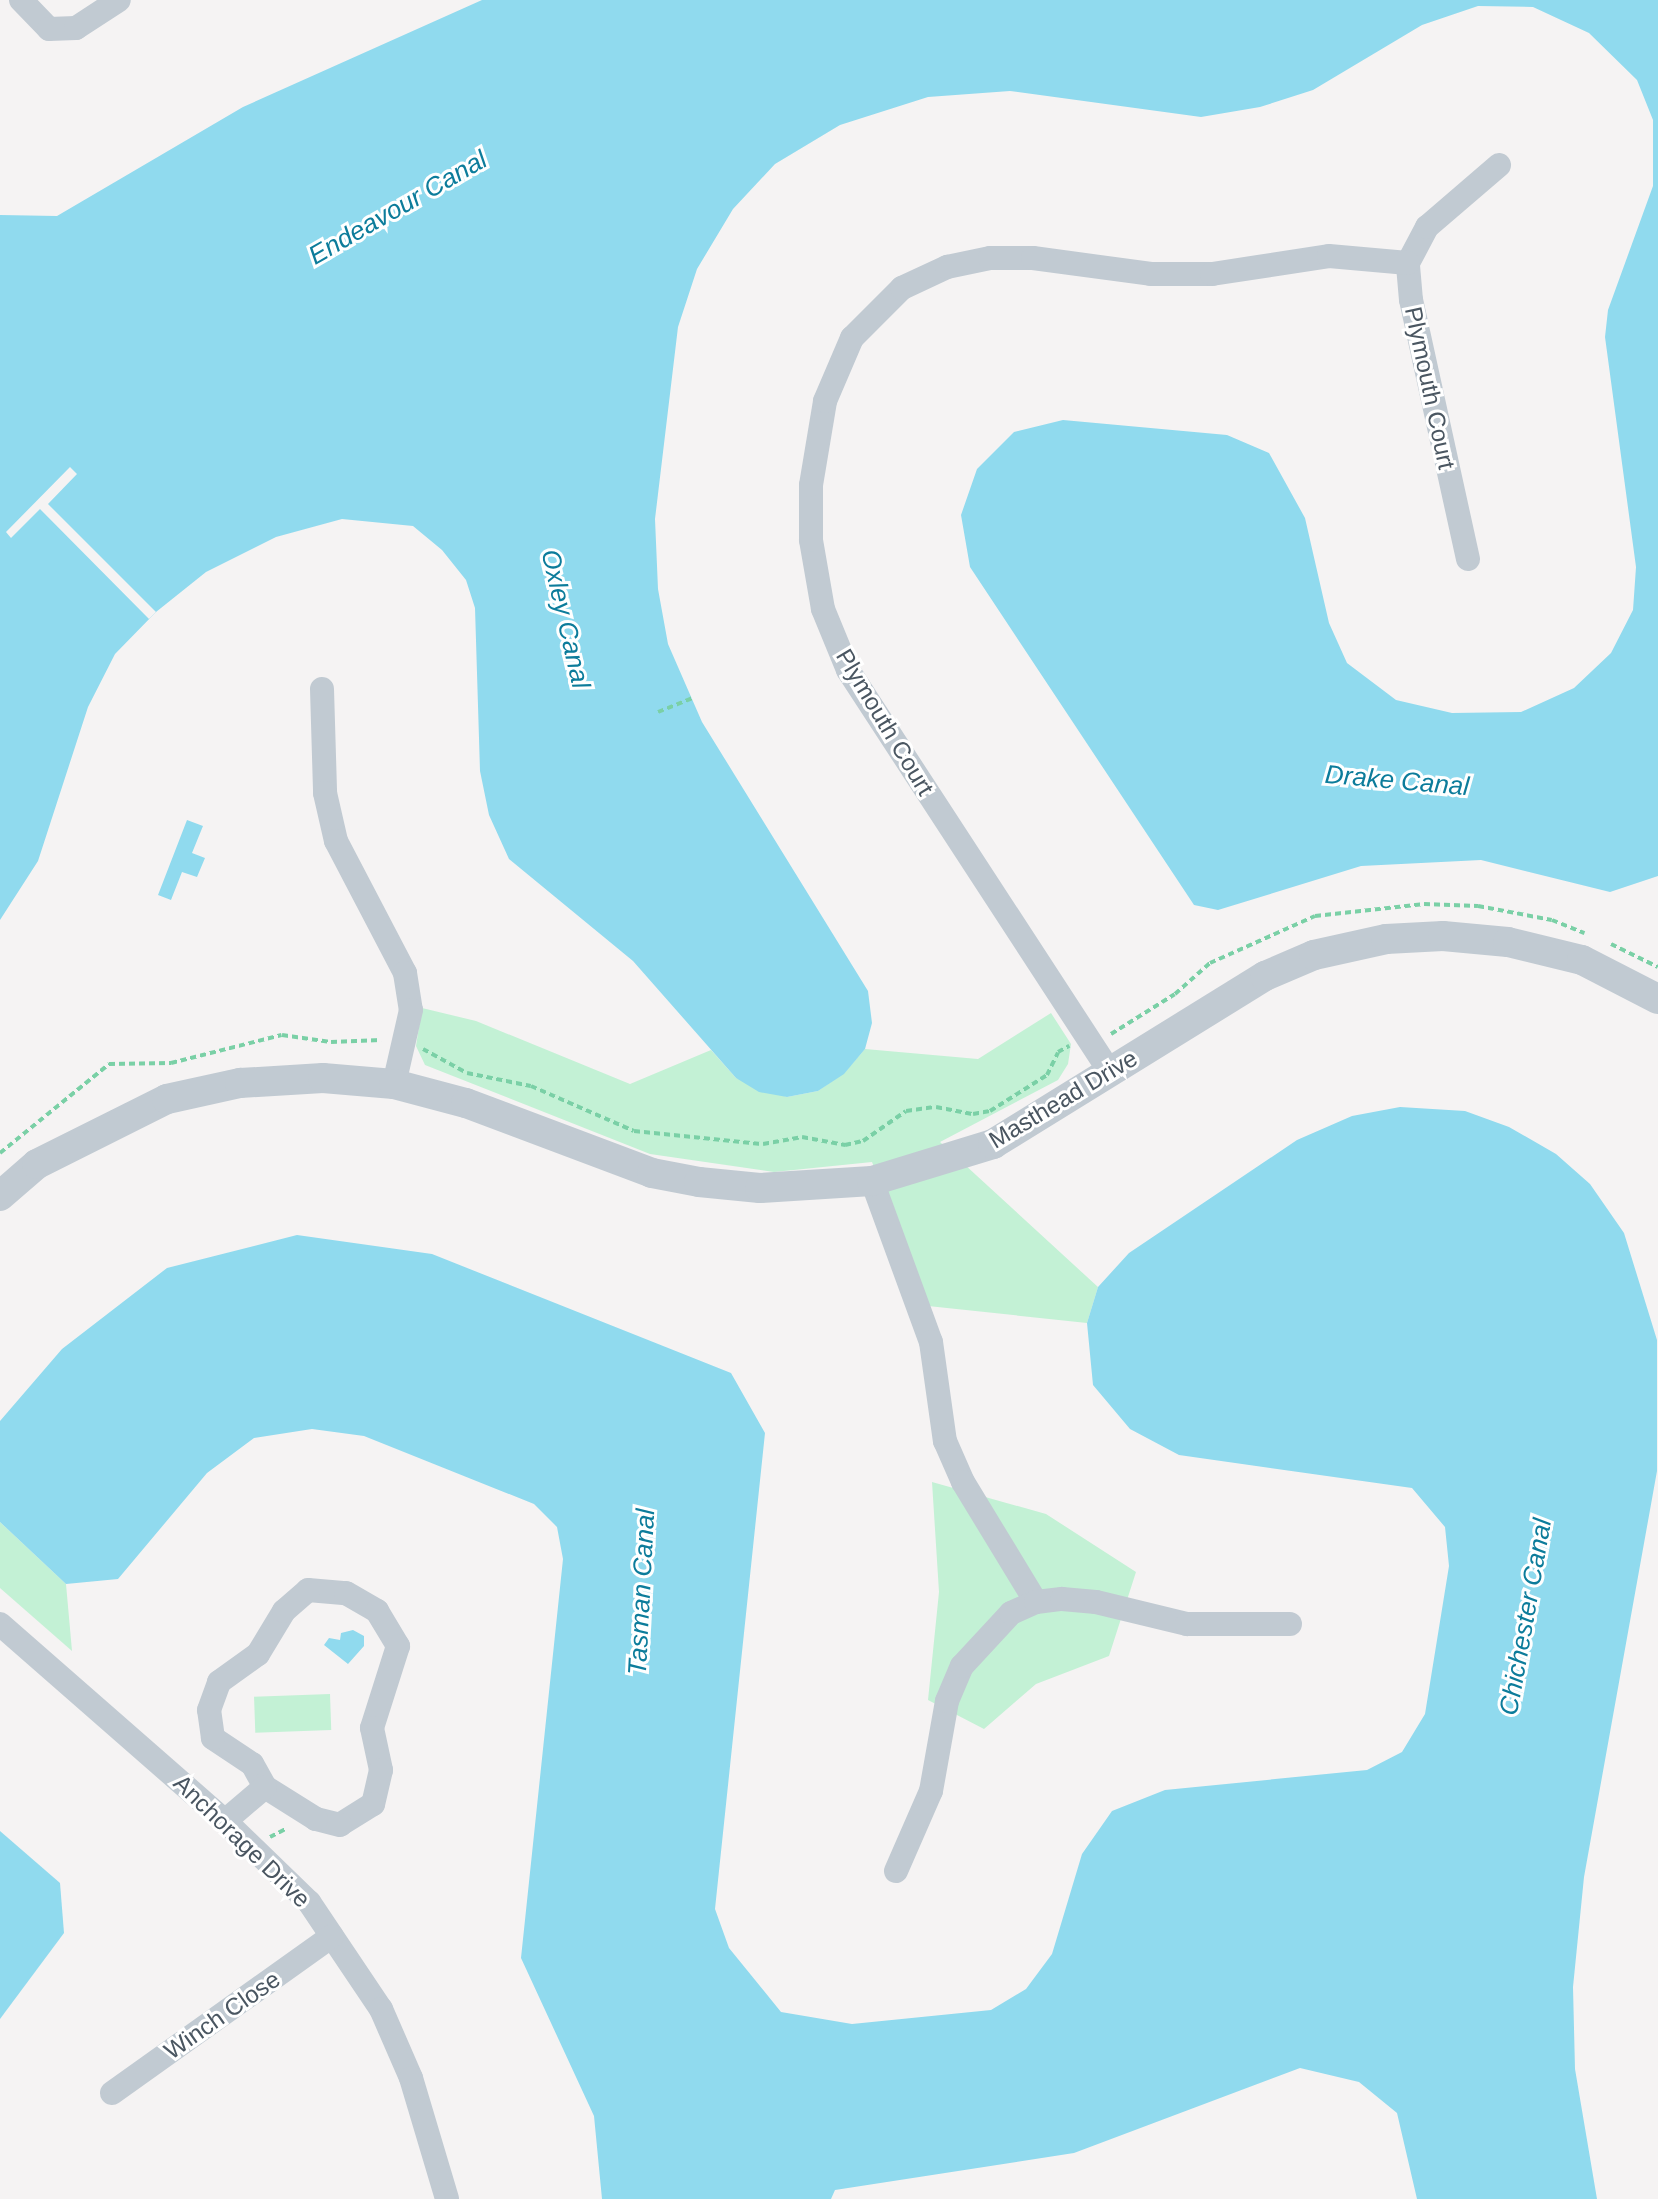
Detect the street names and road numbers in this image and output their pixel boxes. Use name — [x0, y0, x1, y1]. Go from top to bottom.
street label: Plymouth Court — [1399, 304, 1461, 472]
street label: Plymouth Court — [830, 644, 940, 800]
street label: Masthead Drive — [984, 1043, 1142, 1155]
street label: Anchorage Drive — [168, 1769, 316, 1913]
street label: Winch Close — [159, 1965, 285, 2065]

